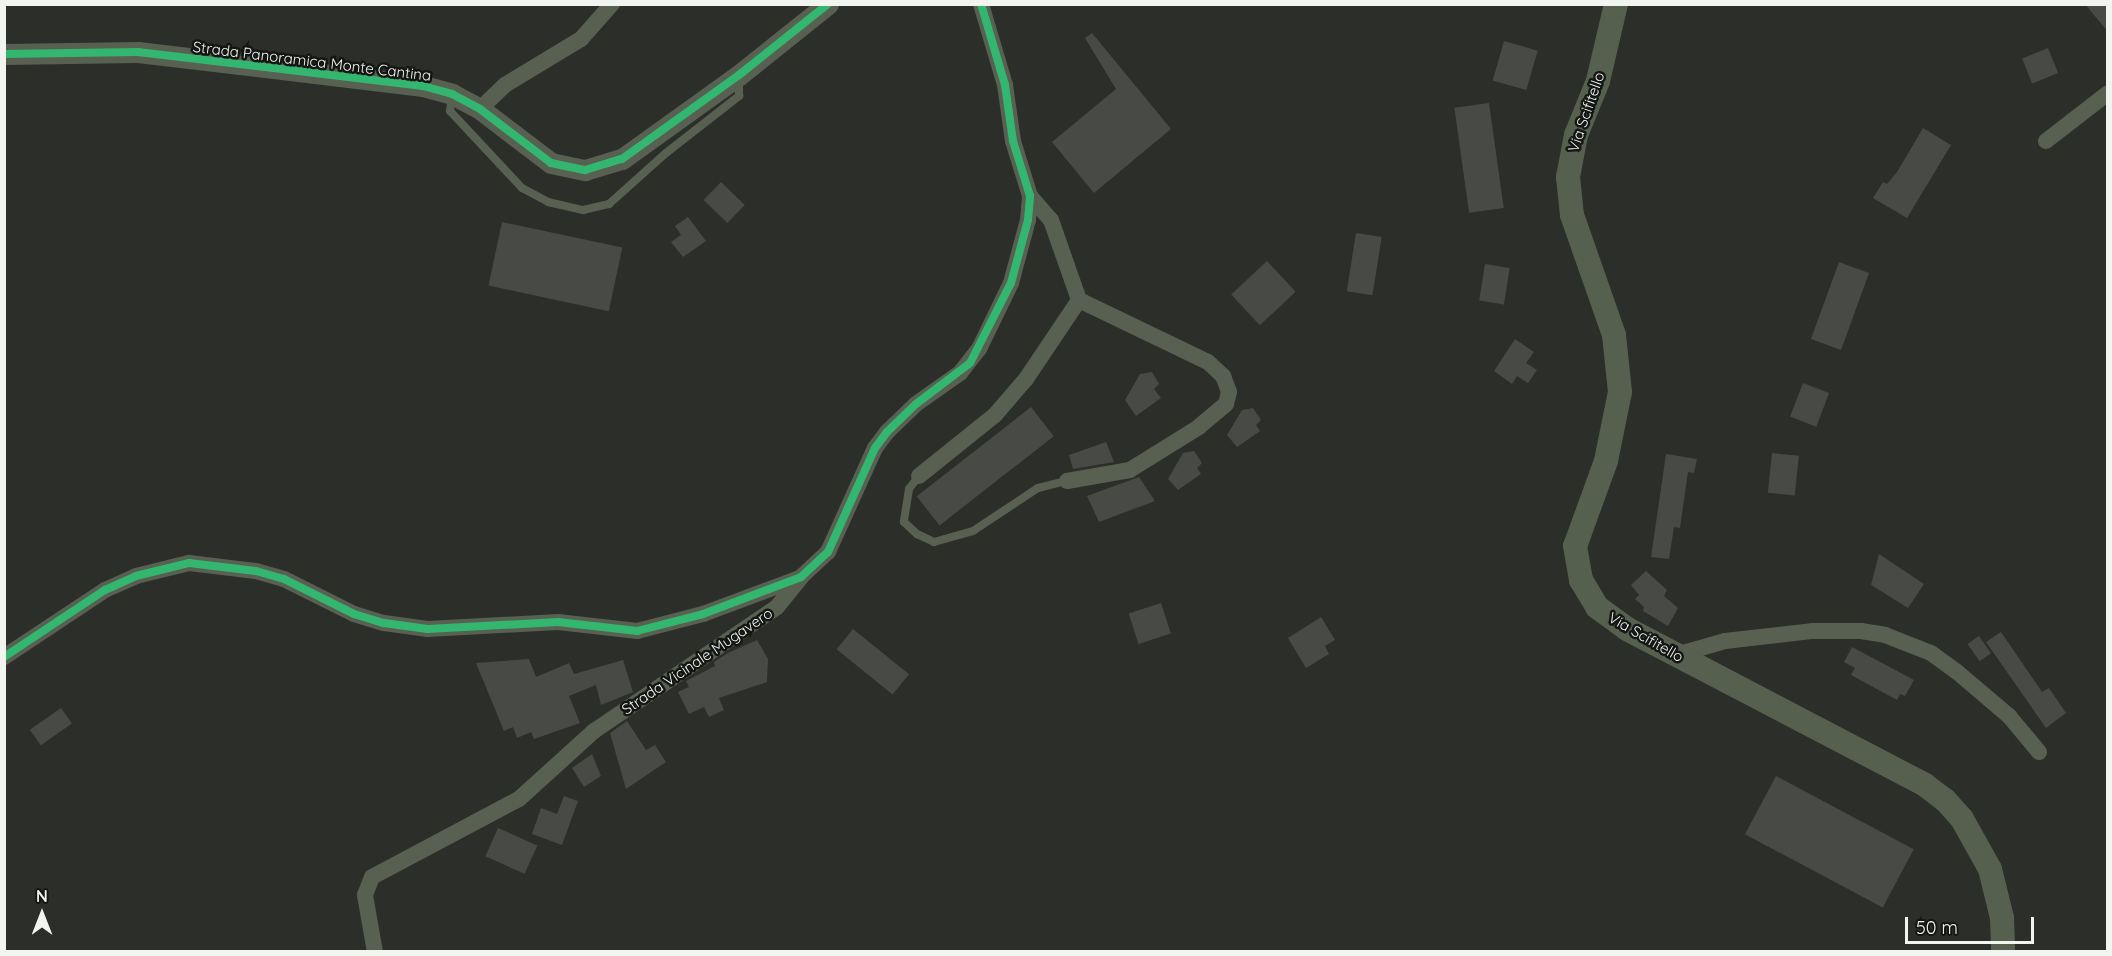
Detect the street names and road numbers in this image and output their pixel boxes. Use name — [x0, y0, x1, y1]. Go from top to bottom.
street label: Strada Panoramica Monte Cantina — [192, 37, 432, 85]
street label: Via Scifitello — [1564, 70, 1608, 154]
street label: Strada Vicinale Mugavero — [618, 604, 776, 718]
street label: Via Scifitello — [1605, 608, 1687, 666]

